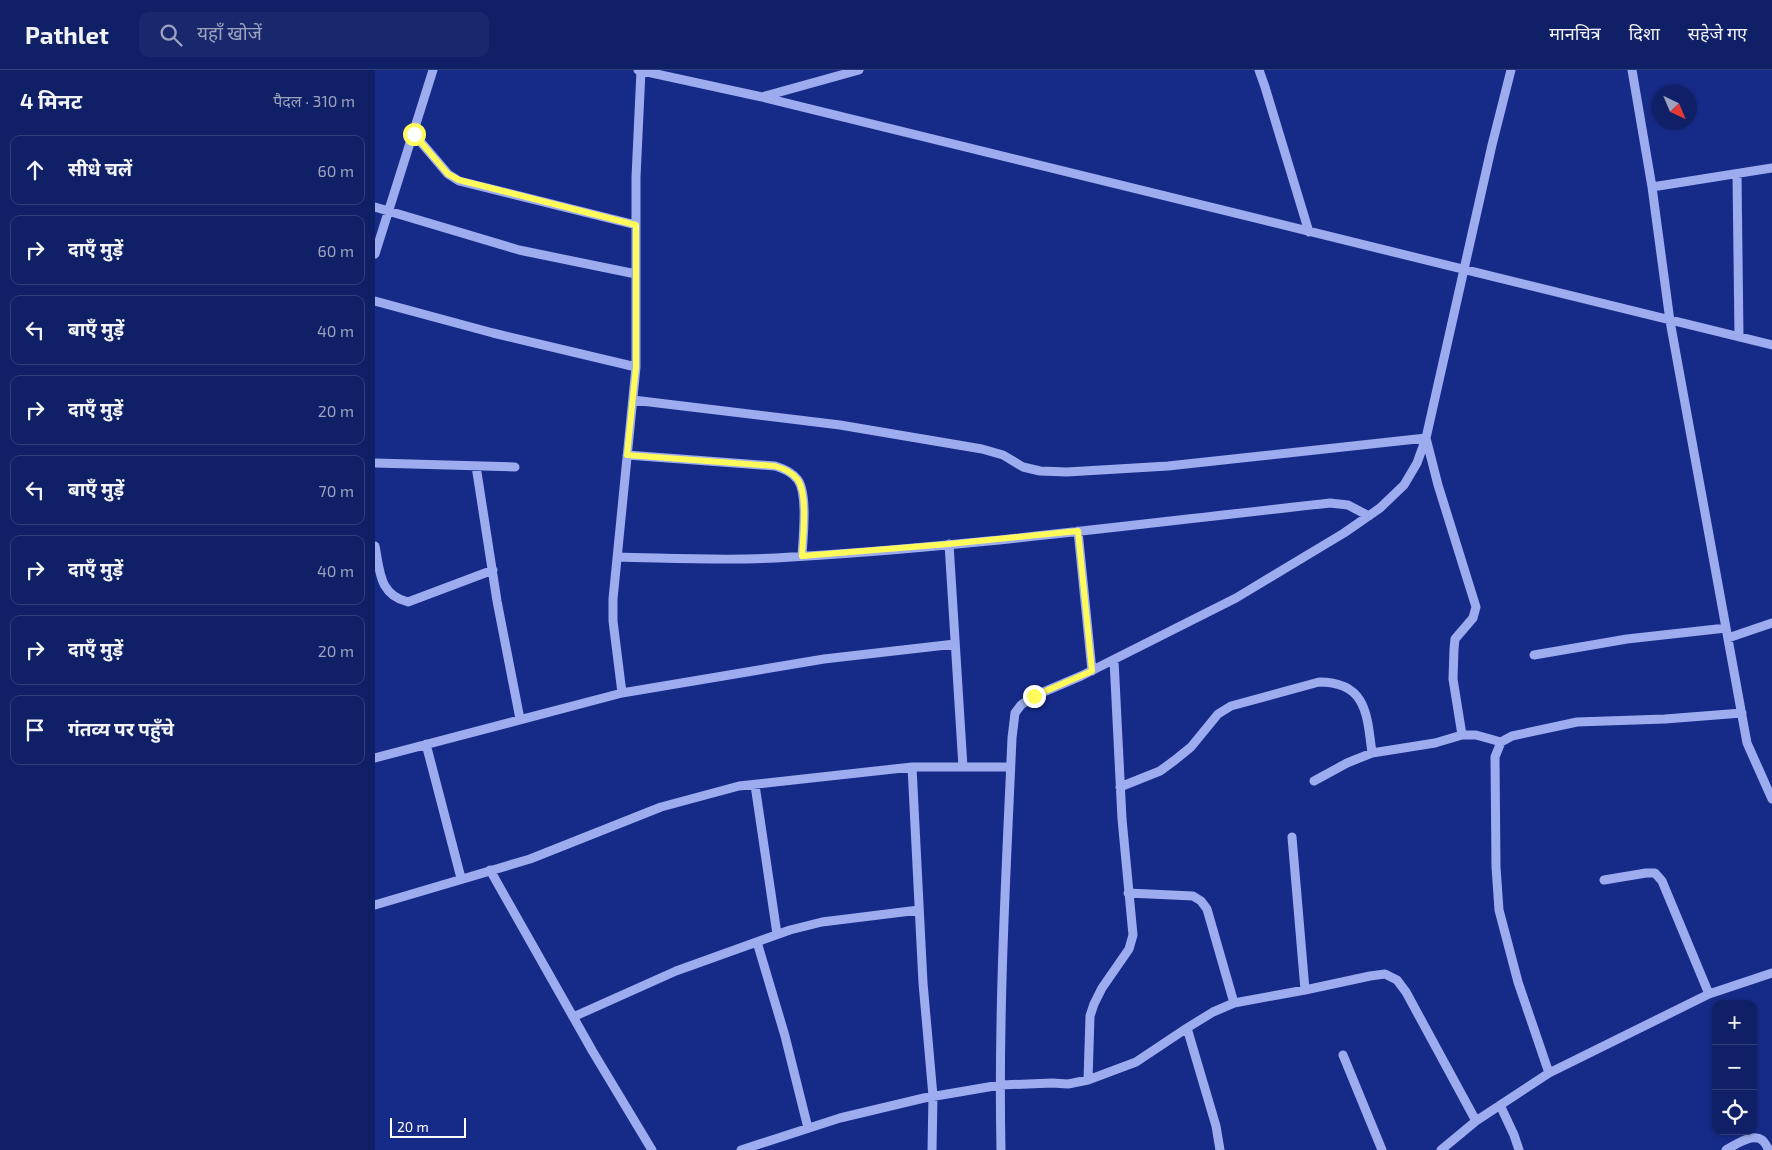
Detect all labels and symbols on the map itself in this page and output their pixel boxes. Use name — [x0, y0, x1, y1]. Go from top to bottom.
north arrow — [1652, 85, 1697, 130]
route start — [403, 123, 426, 146]
route end — [1023, 685, 1046, 708]
scale bar — [390, 1115, 466, 1138]

